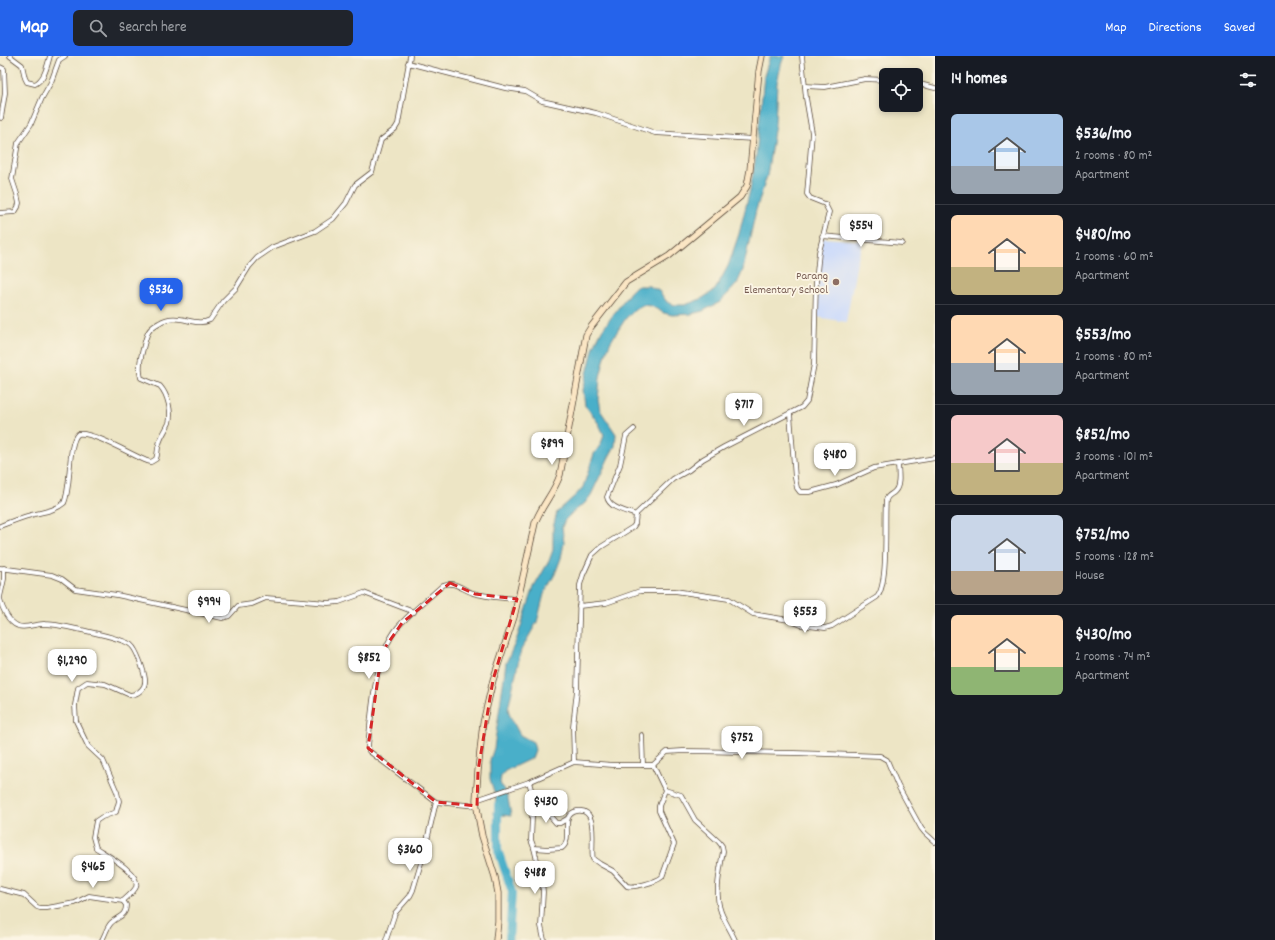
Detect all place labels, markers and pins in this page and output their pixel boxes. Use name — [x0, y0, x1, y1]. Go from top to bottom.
pin: $554 — [837, 214, 885, 248]
place label: Parang Elementary School — [744, 268, 828, 299]
marker: Parang Elementary School — [831, 277, 841, 287]
pin: $536 — [137, 278, 185, 312]
pin: $717 — [720, 393, 768, 427]
pin: $899 — [528, 432, 576, 466]
pin: $480 — [811, 443, 859, 477]
pin: $994 — [185, 590, 233, 624]
pin: $553 — [781, 600, 829, 634]
pin: $852 — [345, 646, 393, 680]
pin: $1,290 — [39, 649, 105, 683]
pin: $752 — [718, 726, 766, 760]
pin: $430 — [522, 790, 570, 824]
pin: $360 — [386, 838, 434, 872]
pin: $465 — [69, 855, 117, 889]
pin: $488 — [511, 861, 559, 895]

